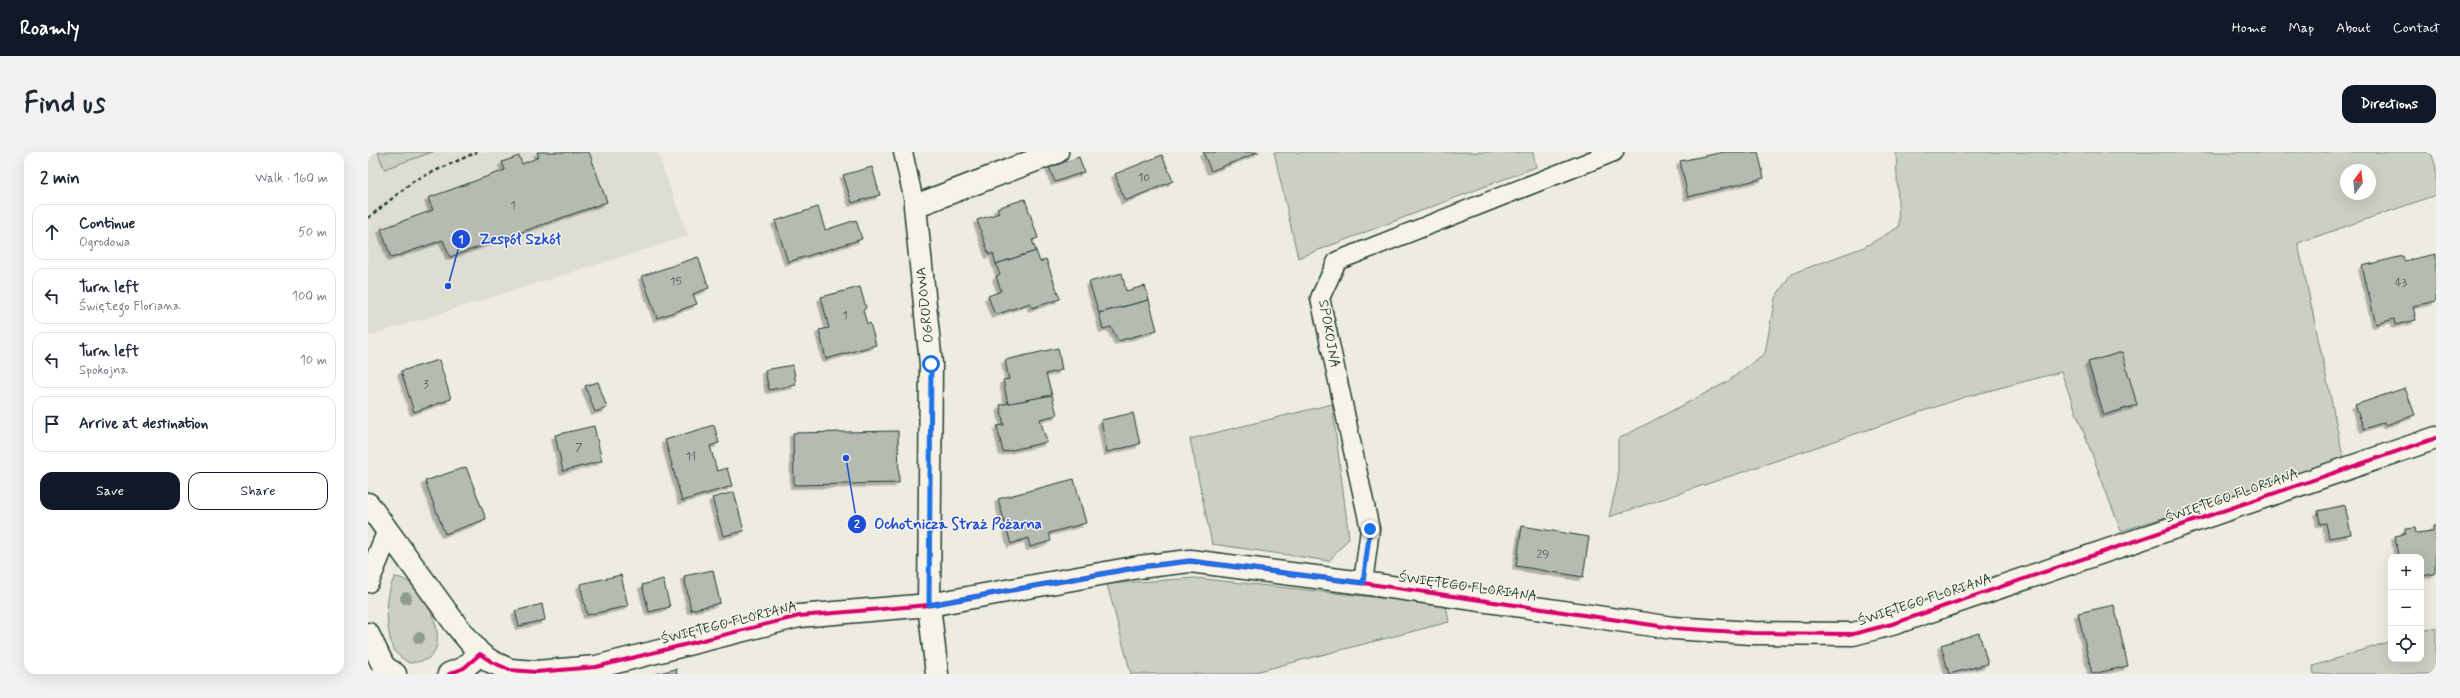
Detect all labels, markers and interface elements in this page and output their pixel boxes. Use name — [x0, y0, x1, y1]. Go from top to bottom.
text: Roamly — [20, 16, 79, 41]
text: Home — [2232, 19, 2266, 37]
text: Map — [2288, 19, 2314, 37]
text: About — [2336, 19, 2371, 37]
text: Contact — [2393, 19, 2440, 37]
button: Directions — [2342, 85, 2436, 123]
text: Find us — [24, 86, 105, 123]
north arrow — [2340, 164, 2376, 200]
text: 2 min — [40, 167, 80, 189]
text: Walk · 160 m — [255, 170, 328, 187]
house number: 10 — [1138, 170, 1150, 186]
house number: 1 — [510, 198, 516, 214]
text: Continue — [79, 214, 135, 234]
icon: ahead — [41, 221, 63, 243]
text: 50 m — [298, 224, 327, 241]
callout: Zespół Szkół — [451, 225, 569, 252]
text: Zespół Szkół — [479, 230, 562, 250]
text: 1 — [458, 232, 464, 248]
text: Ogrodowa — [79, 234, 130, 251]
street label: OGRODOWA — [912, 266, 938, 344]
house number: 15 — [670, 274, 682, 290]
house number: 43 — [2395, 275, 2407, 291]
text: Turn left — [79, 278, 139, 298]
icon: left — [41, 285, 63, 307]
text: 100 m — [292, 288, 327, 305]
text: Świętego Floriana — [79, 298, 181, 315]
street label: SPOKOJNA — [1314, 298, 1344, 370]
house number: 1 — [842, 308, 848, 324]
text: Turn left — [79, 342, 139, 362]
icon: left — [41, 349, 63, 371]
text: 10 m — [300, 352, 327, 369]
route start — [922, 355, 940, 373]
text: Spokojna — [79, 362, 128, 379]
house number: 3 — [423, 377, 429, 393]
icon: arrive — [41, 413, 63, 435]
text: Arrive at destination — [79, 414, 208, 434]
house number: 7 — [575, 440, 583, 456]
house number: 11 — [686, 449, 696, 465]
street label: ŚWIĘTEGO FLORIANA — [2163, 465, 2301, 527]
button: Save — [40, 472, 180, 510]
button: Share — [188, 472, 328, 510]
callout: Ochotnicza Straż Pożarna — [847, 510, 1050, 537]
text: Ochotnicza Straż Pożarna — [874, 515, 1042, 535]
text: 2 — [854, 517, 860, 533]
route end — [1361, 520, 1379, 538]
house number: 29 — [1536, 547, 1550, 563]
map controls — [2388, 554, 2424, 662]
button: + — [2388, 554, 2424, 590]
street label: ŚWIĘTEGO FLORIANA — [1398, 568, 1538, 606]
street label: ŚWIĘTEGO FLORIANA — [1856, 570, 1994, 630]
button: − — [2388, 590, 2424, 626]
street label: ŚWIĘTEGO FLORIANA — [659, 597, 799, 649]
button: locate — [2388, 626, 2424, 662]

